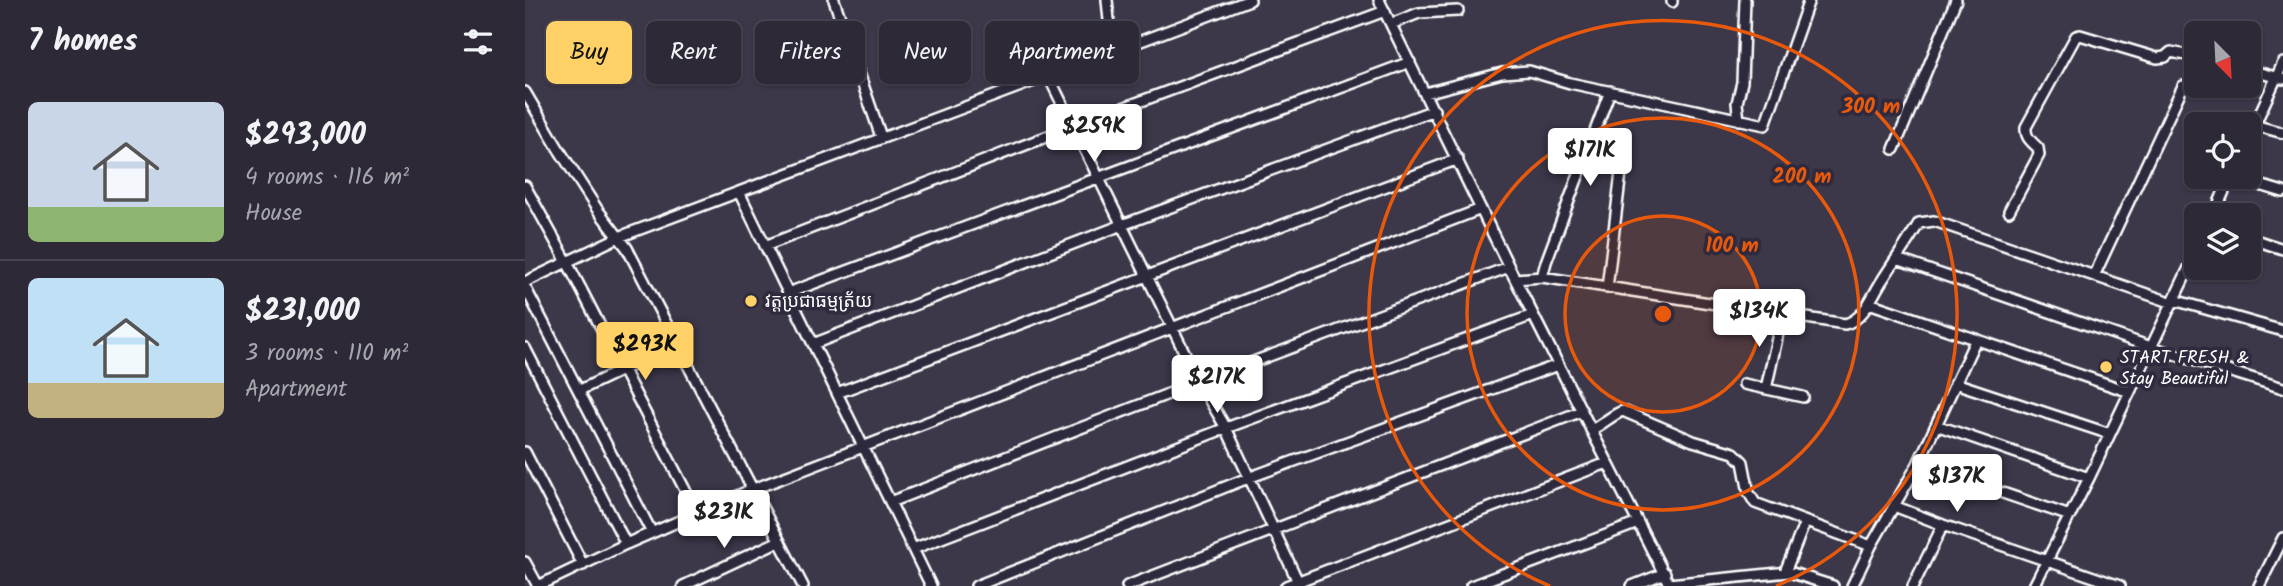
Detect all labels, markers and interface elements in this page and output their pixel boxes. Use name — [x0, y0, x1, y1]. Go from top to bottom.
text: 7 homes — [28, 18, 138, 66]
chip: Buy — [546, 21, 632, 84]
chip: Rent — [646, 21, 741, 84]
chip: Filters — [755, 21, 865, 84]
chip: New — [879, 21, 971, 84]
chip: Apartment — [985, 21, 1139, 84]
north arrow — [2184, 21, 2261, 98]
map controls — [2184, 21, 2261, 280]
icon: filters — [459, 23, 497, 61]
text: 300 m — [1841, 91, 1900, 124]
pin: $259K — [1045, 104, 1143, 164]
text: $259K — [1062, 109, 1126, 145]
text: $293,000 — [245, 112, 366, 160]
button: locate — [2184, 112, 2261, 189]
pin: $171K — [1541, 128, 1639, 188]
icon: home — [84, 130, 168, 214]
text: $171K — [1564, 133, 1616, 169]
text: 4 rooms · 116 m² — [245, 160, 409, 196]
text: 200 m — [1772, 161, 1832, 194]
text: House — [245, 196, 302, 232]
button: layers — [2184, 203, 2261, 280]
text: 100 m — [1705, 230, 1759, 263]
text: $231,000 — [245, 288, 360, 336]
place label: វត្តប្រជាធម្មត្រ័យ — [765, 288, 872, 317]
pin: $134K — [1710, 290, 1808, 349]
marker: វត្តប្រជាធម្មត្រ័យ — [743, 293, 759, 309]
text: $134K — [1729, 294, 1789, 330]
centre of rings — [1651, 302, 1675, 326]
icon: home — [84, 306, 168, 390]
pin: $293K — [596, 322, 694, 382]
text: $293K — [612, 327, 678, 363]
text: 3 rooms · 110 m² — [245, 336, 408, 372]
place label: START FRESH & Stay Beautiful — [2120, 344, 2249, 394]
pin: $217K — [1168, 356, 1266, 415]
marker: START FRESH & Stay Beautiful — [2098, 359, 2114, 375]
text: $217K — [1188, 360, 1246, 396]
text: Apartment — [245, 372, 347, 408]
pin: $137K — [1908, 454, 2006, 514]
text: $137K — [1928, 459, 1986, 495]
pin: $231K — [675, 490, 773, 550]
text: $231K — [694, 495, 754, 531]

